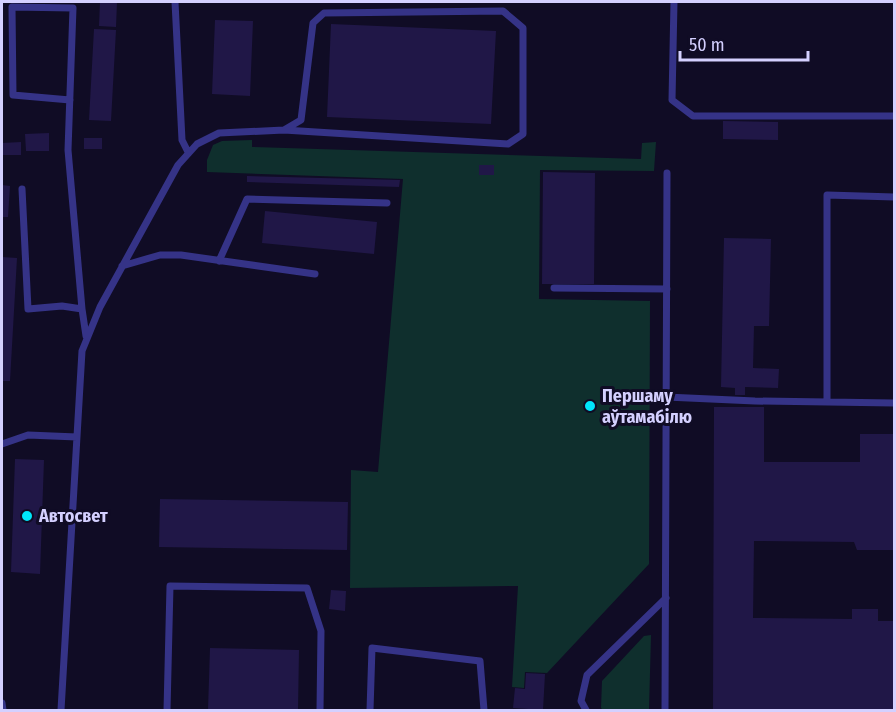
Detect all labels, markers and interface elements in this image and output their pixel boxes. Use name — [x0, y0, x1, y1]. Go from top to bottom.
scale bar — [680, 24, 808, 62]
text: 50 m — [689, 34, 725, 56]
place label: Першаму аўтамабілю — [602, 385, 692, 428]
marker: Першаму аўтамабілю — [583, 399, 597, 413]
place label: Автосвет — [38, 505, 108, 527]
marker: Автосвет — [20, 509, 34, 523]

